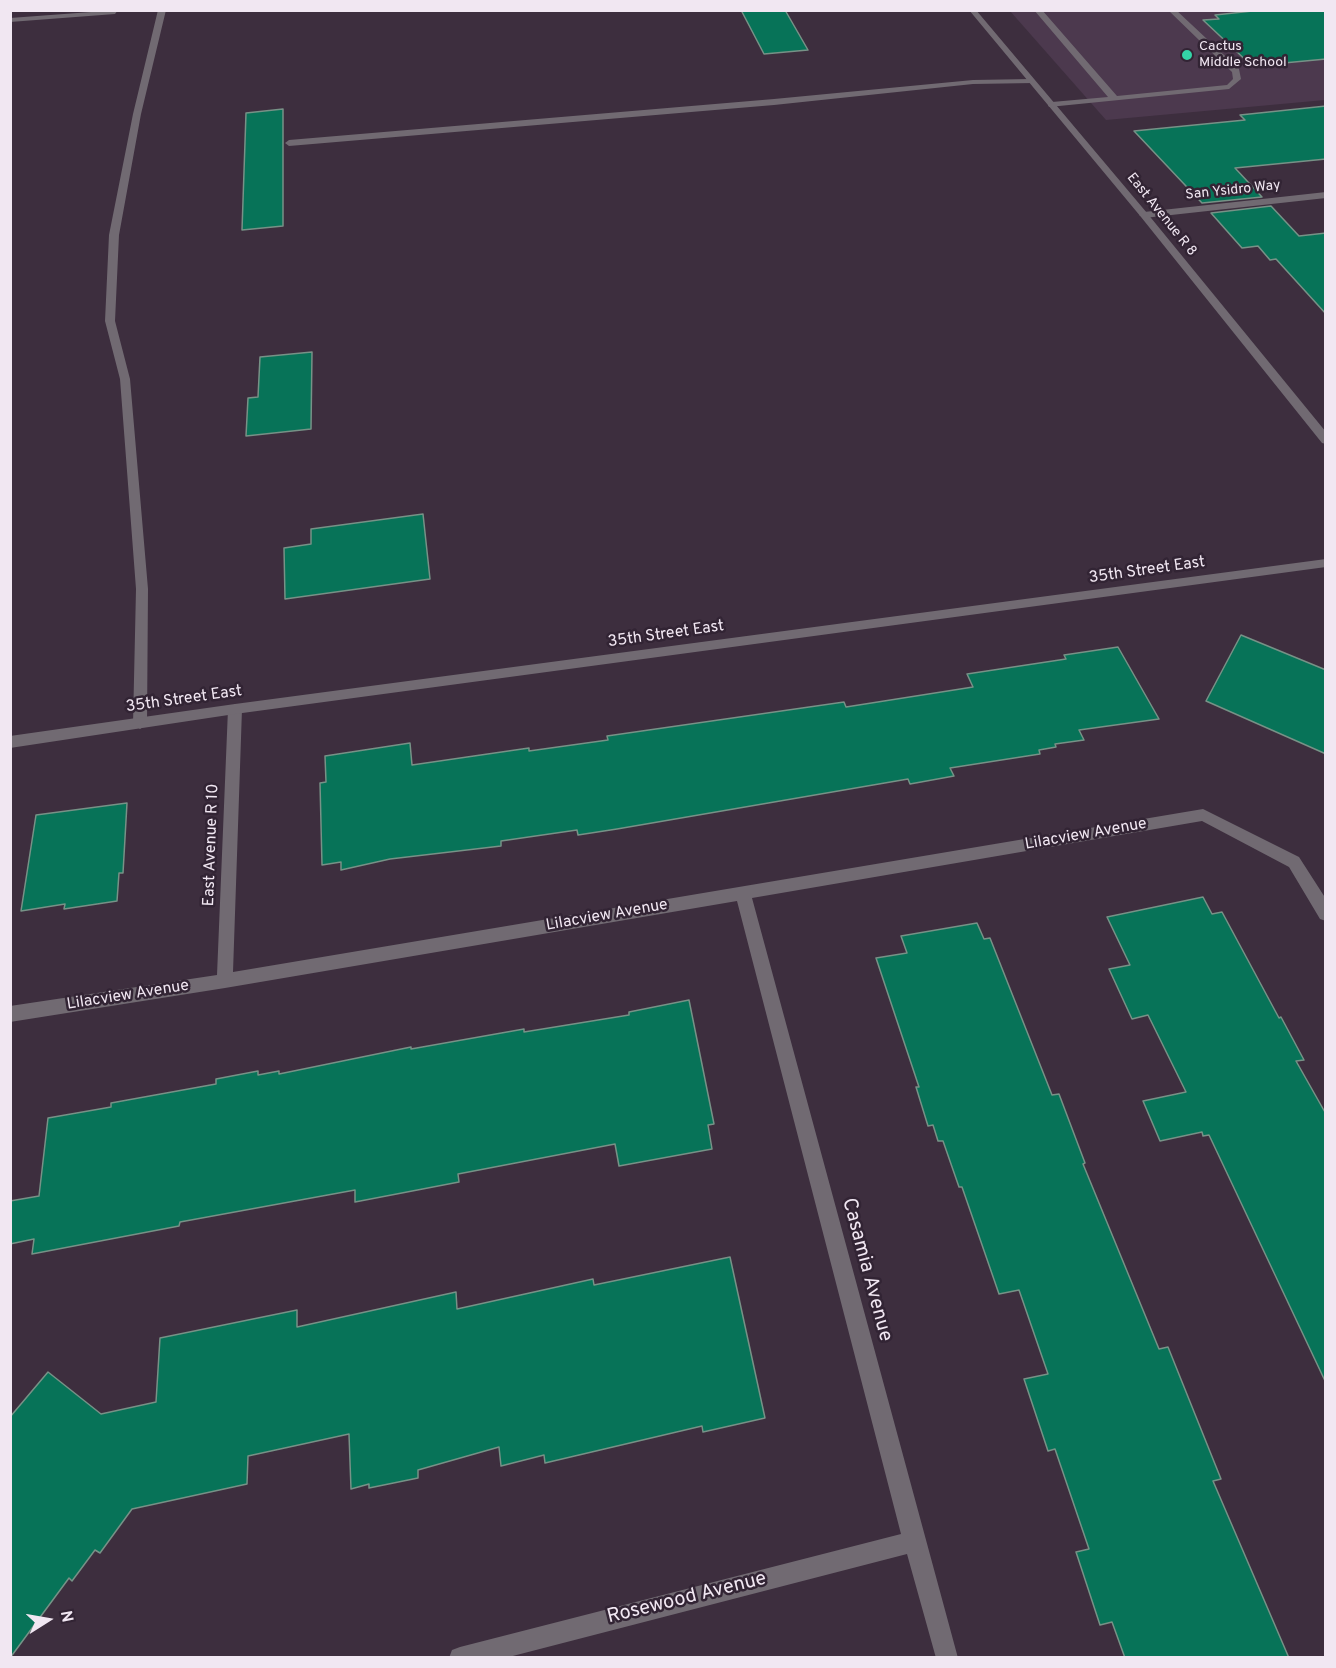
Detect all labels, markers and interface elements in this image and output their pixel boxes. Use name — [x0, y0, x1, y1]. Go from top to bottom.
place label: Cactus Middle School — [1199, 39, 1287, 72]
marker: Cactus Middle School — [1180, 48, 1194, 62]
street label: East Avenue R 8 — [1122, 170, 1200, 260]
street label: San Ysidro Way — [1185, 178, 1281, 204]
street label: 35th Street East — [1088, 553, 1206, 589]
street label: 35th Street East — [607, 617, 725, 653]
street label: 35th Street East — [125, 682, 243, 718]
street label: East Avenue R 10 — [200, 783, 224, 907]
street label: Lilacview Avenue — [1024, 815, 1148, 855]
street label: Lilacview Avenue — [545, 896, 669, 936]
street label: Lilacview Avenue — [66, 977, 190, 1015]
street label: Casamia Avenue — [835, 1196, 897, 1344]
street label: Rosewood Avenue — [605, 1568, 769, 1630]
north arrow — [18, 1590, 78, 1650]
text: N — [55, 1609, 77, 1624]

